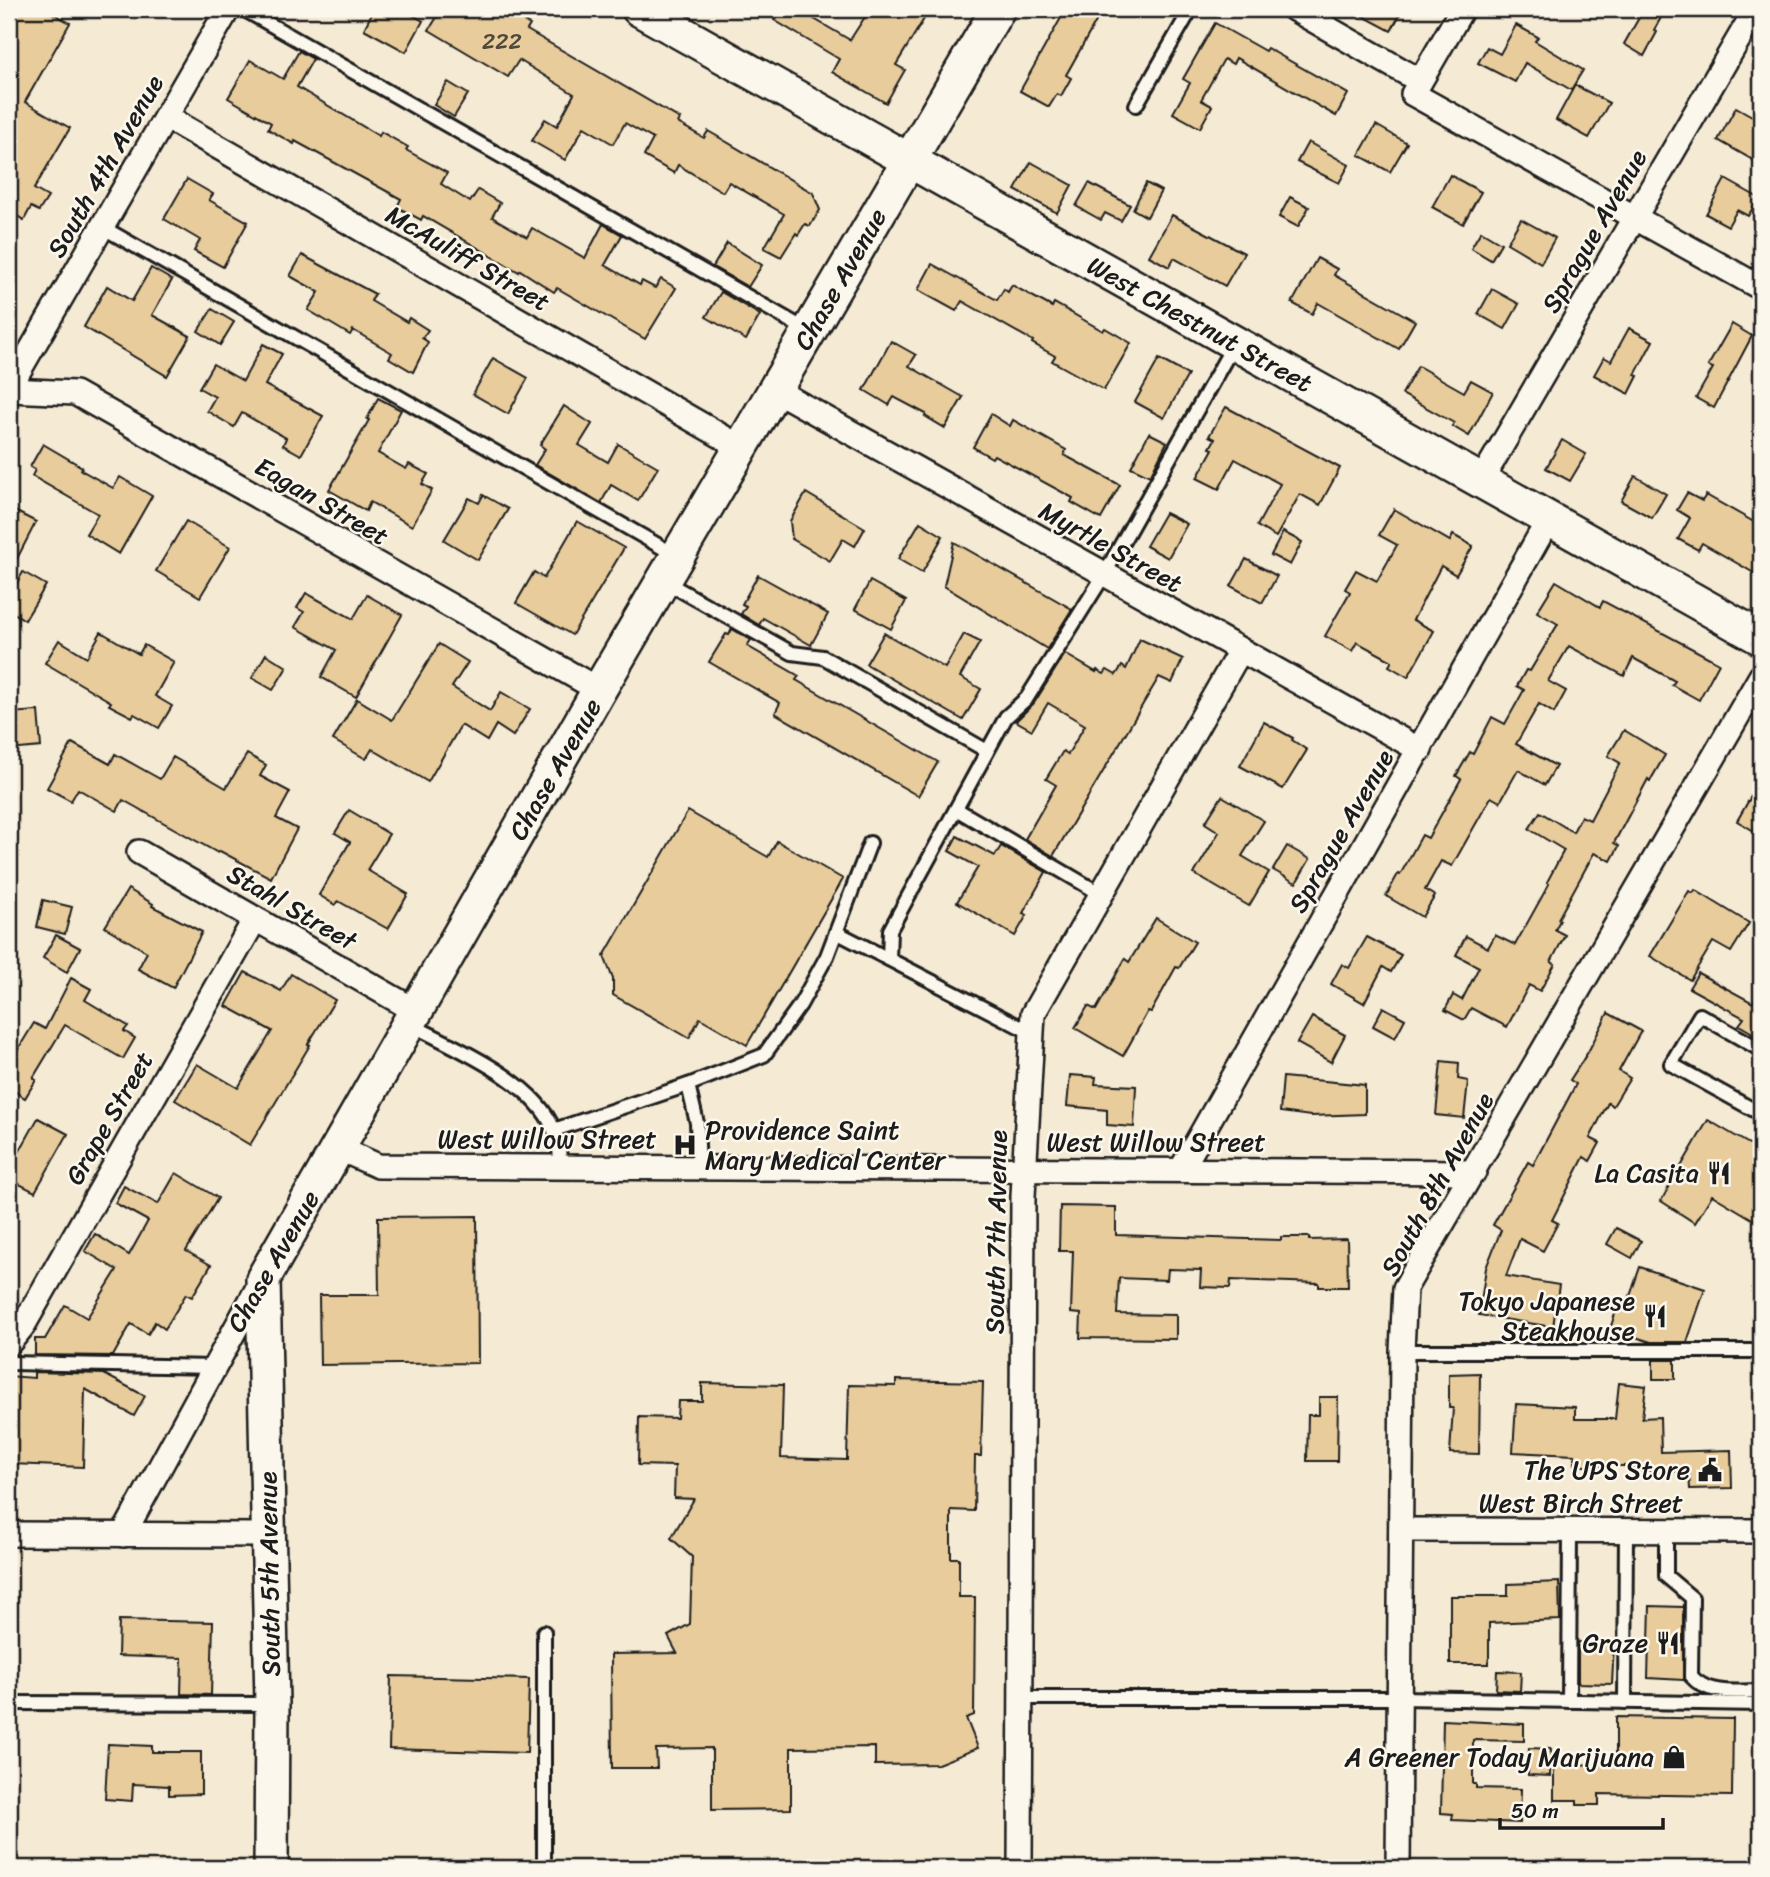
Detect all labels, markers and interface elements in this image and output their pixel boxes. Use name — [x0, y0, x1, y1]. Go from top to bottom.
house number: 222 — [482, 21, 522, 62]
street label: South 4th Avenue — [34, 65, 177, 266]
street label: Sprague Avenue — [1528, 140, 1660, 322]
street label: McAuliff Street — [377, 192, 559, 324]
street label: Chase Avenue — [781, 199, 899, 359]
street label: West Chestnut Street — [1078, 243, 1322, 405]
street label: Eagan Street — [246, 444, 398, 558]
street label: Myrtle Street — [1030, 488, 1192, 606]
street label: Chase Avenue — [496, 689, 614, 849]
street label: Sprague Avenue — [1275, 740, 1407, 922]
street label: Stahl Street — [218, 851, 367, 964]
street label: Grape Street — [52, 1042, 166, 1194]
street label: South 8th Avenue — [1367, 1083, 1507, 1285]
place label: Providence Saint Mary Medical Center — [705, 1107, 946, 1183]
street label: West Willow Street — [437, 1116, 657, 1162]
street label: West Willow Street — [1046, 1119, 1266, 1165]
street label: South 7th Avenue — [971, 1129, 1021, 1334]
hospital icon: Providence Saint Mary Medical Center — [671, 1131, 699, 1159]
place label: La Casita — [1594, 1150, 1699, 1196]
restaurant icon: La Casita — [1705, 1159, 1733, 1187]
street label: Chase Avenue — [214, 1181, 332, 1341]
place label: Tokyo Japanese Steakhouse — [1459, 1278, 1635, 1354]
restaurant icon: Tokyo Japanese Steakhouse — [1641, 1302, 1669, 1330]
place label: The UPS Store — [1524, 1447, 1690, 1493]
public building icon: The UPS Store — [1696, 1456, 1724, 1484]
street label: South 5th Avenue — [244, 1471, 294, 1677]
street label: West Birch Street — [1479, 1480, 1683, 1526]
place label: Graze — [1582, 1620, 1648, 1666]
restaurant icon: Graze — [1654, 1629, 1682, 1657]
place label: A Greener Today Marijuana — [1344, 1734, 1654, 1780]
shop icon: A Greener Today Marijuana — [1660, 1743, 1688, 1771]
scale bar — [1500, 1786, 1663, 1830]
text: 50 m — [1511, 1792, 1559, 1830]

